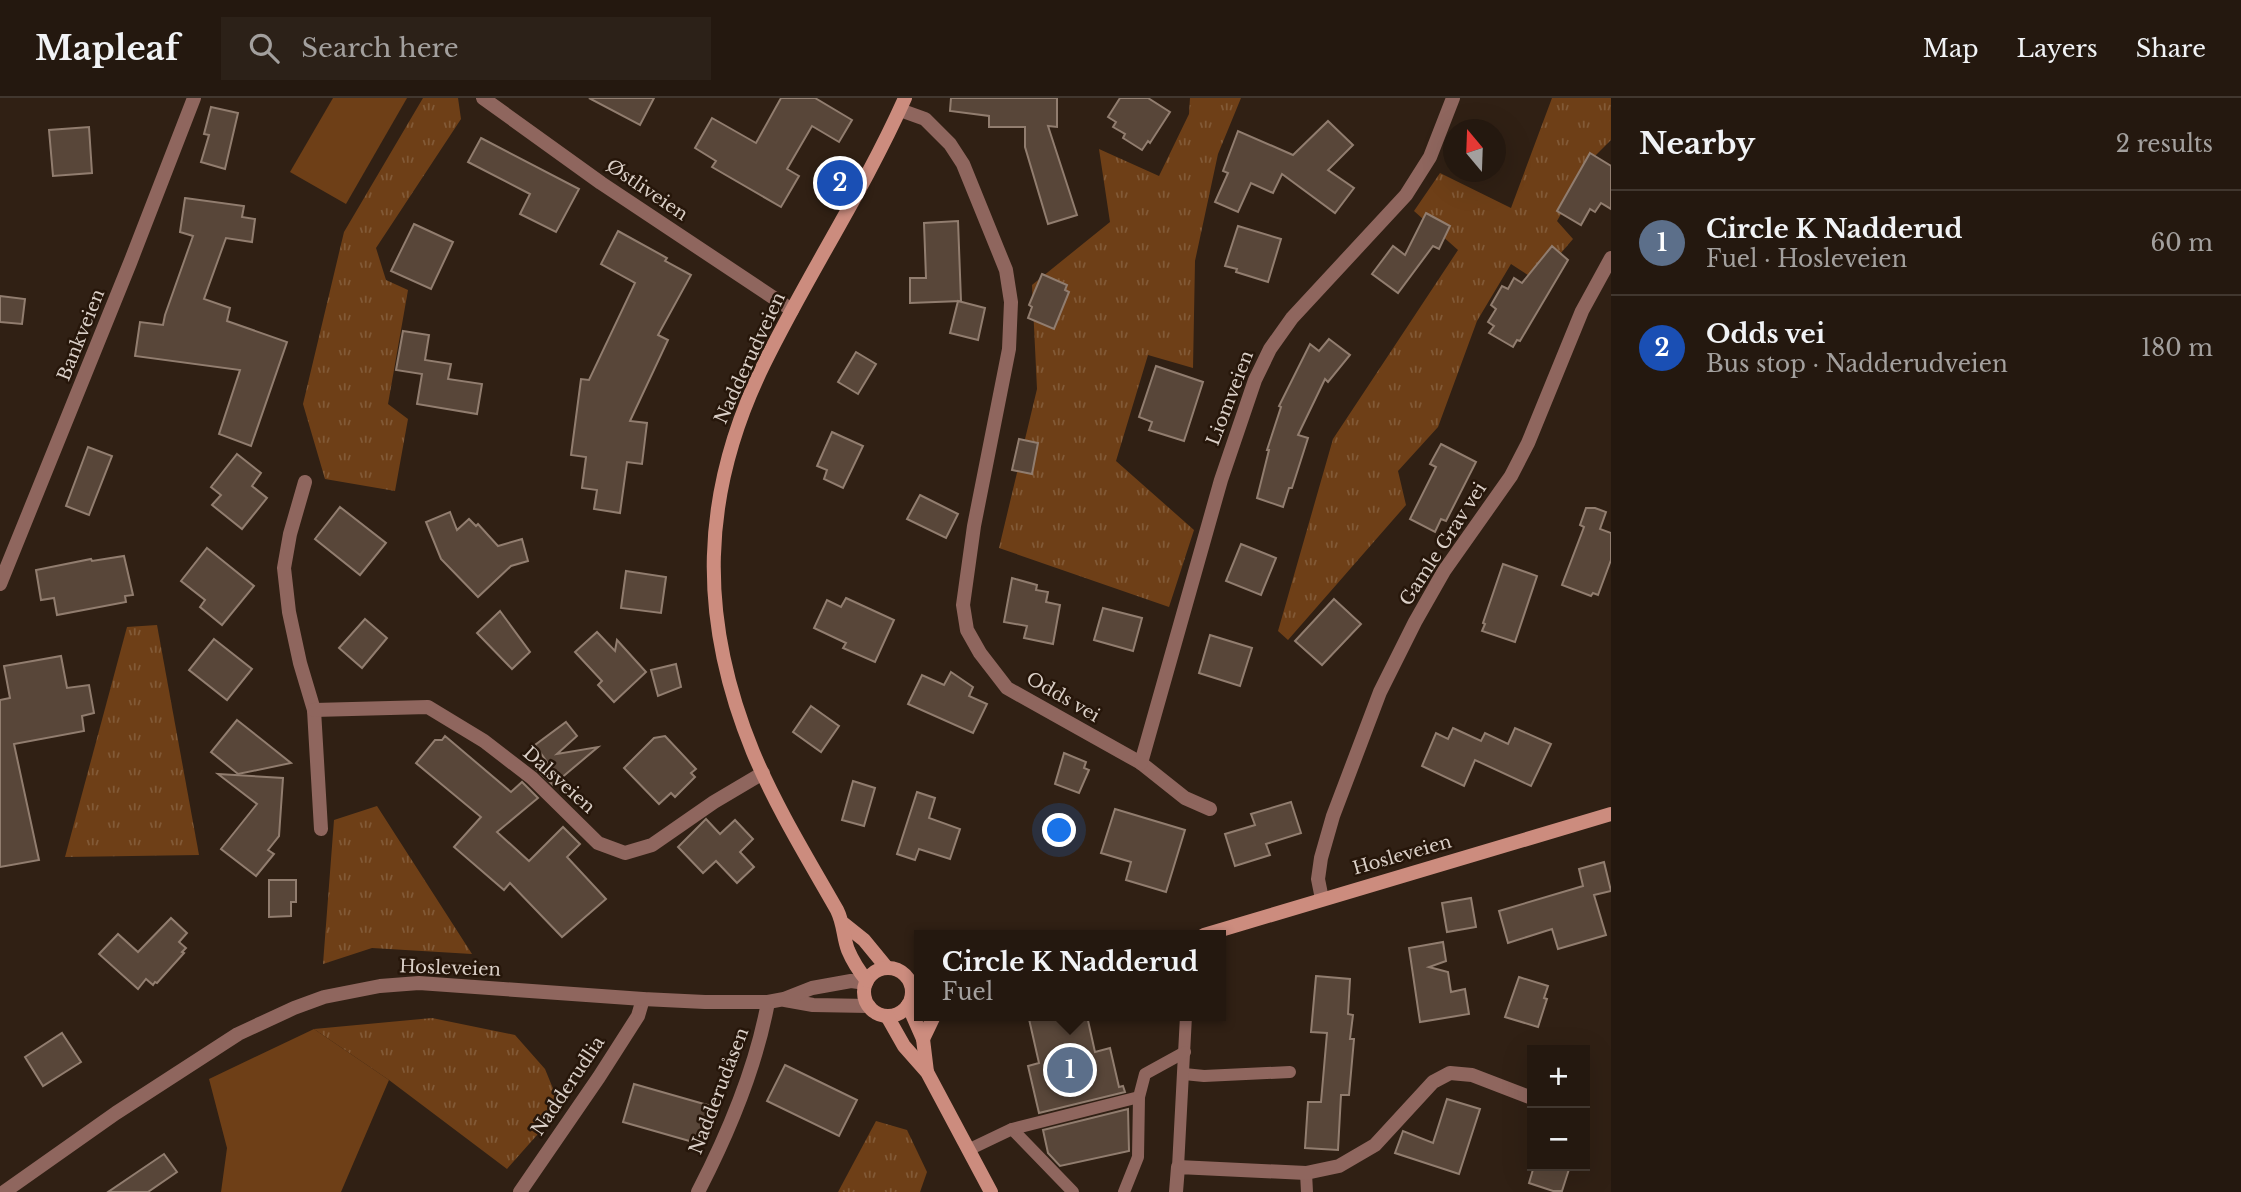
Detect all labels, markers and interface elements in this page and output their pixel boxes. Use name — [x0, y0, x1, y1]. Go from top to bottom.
search box — [221, 17, 711, 80]
text: Mapleaf — [35, 28, 179, 69]
icon: search — [245, 29, 283, 67]
text: Search here — [301, 32, 459, 64]
text: Map — [1923, 34, 1979, 63]
text: Layers — [2017, 34, 2098, 63]
text: Share — [2136, 34, 2206, 63]
north arrow — [1443, 119, 1506, 182]
text: Nearby — [1639, 125, 1755, 162]
text: 2 results — [2116, 130, 2213, 158]
street label: Østliveien — [602, 155, 692, 225]
pin: 2 — [817, 157, 863, 209]
text: Circle K Nadderud — [1706, 213, 1963, 245]
text: 1 — [1657, 229, 1667, 257]
text: 60 m — [2151, 229, 2213, 257]
text: Fuel · Hosleveien — [1706, 245, 1907, 273]
street label: Bankveien — [53, 286, 109, 384]
street label: Nadderudveien — [710, 289, 790, 427]
text: Odds vei — [1706, 318, 1825, 350]
text: 2 — [1655, 334, 1669, 362]
text: 180 m — [2141, 334, 2213, 362]
street label: Liomveien — [1202, 347, 1258, 449]
text: Bus stop · Nadderudveien — [1706, 350, 2008, 378]
street label: Gamle Grav vei — [1395, 478, 1491, 610]
street label: Odds vei — [1022, 667, 1104, 727]
street label: Dalsveien — [518, 742, 600, 818]
your location — [1042, 813, 1076, 847]
street label: Hosleveien — [1350, 830, 1454, 880]
popup — [914, 930, 1226, 1021]
text: Circle K Nadderud — [942, 946, 1198, 978]
street label: Hosleveien — [399, 955, 501, 981]
text: Fuel — [942, 978, 993, 1006]
street label: Nadderudåsen — [685, 1025, 753, 1157]
street label: Nadderudlia — [527, 1032, 609, 1140]
pin: 1 — [1047, 1044, 1093, 1096]
map controls — [1527, 1045, 1590, 1171]
button: + — [1527, 1045, 1590, 1108]
button: − — [1527, 1108, 1590, 1171]

